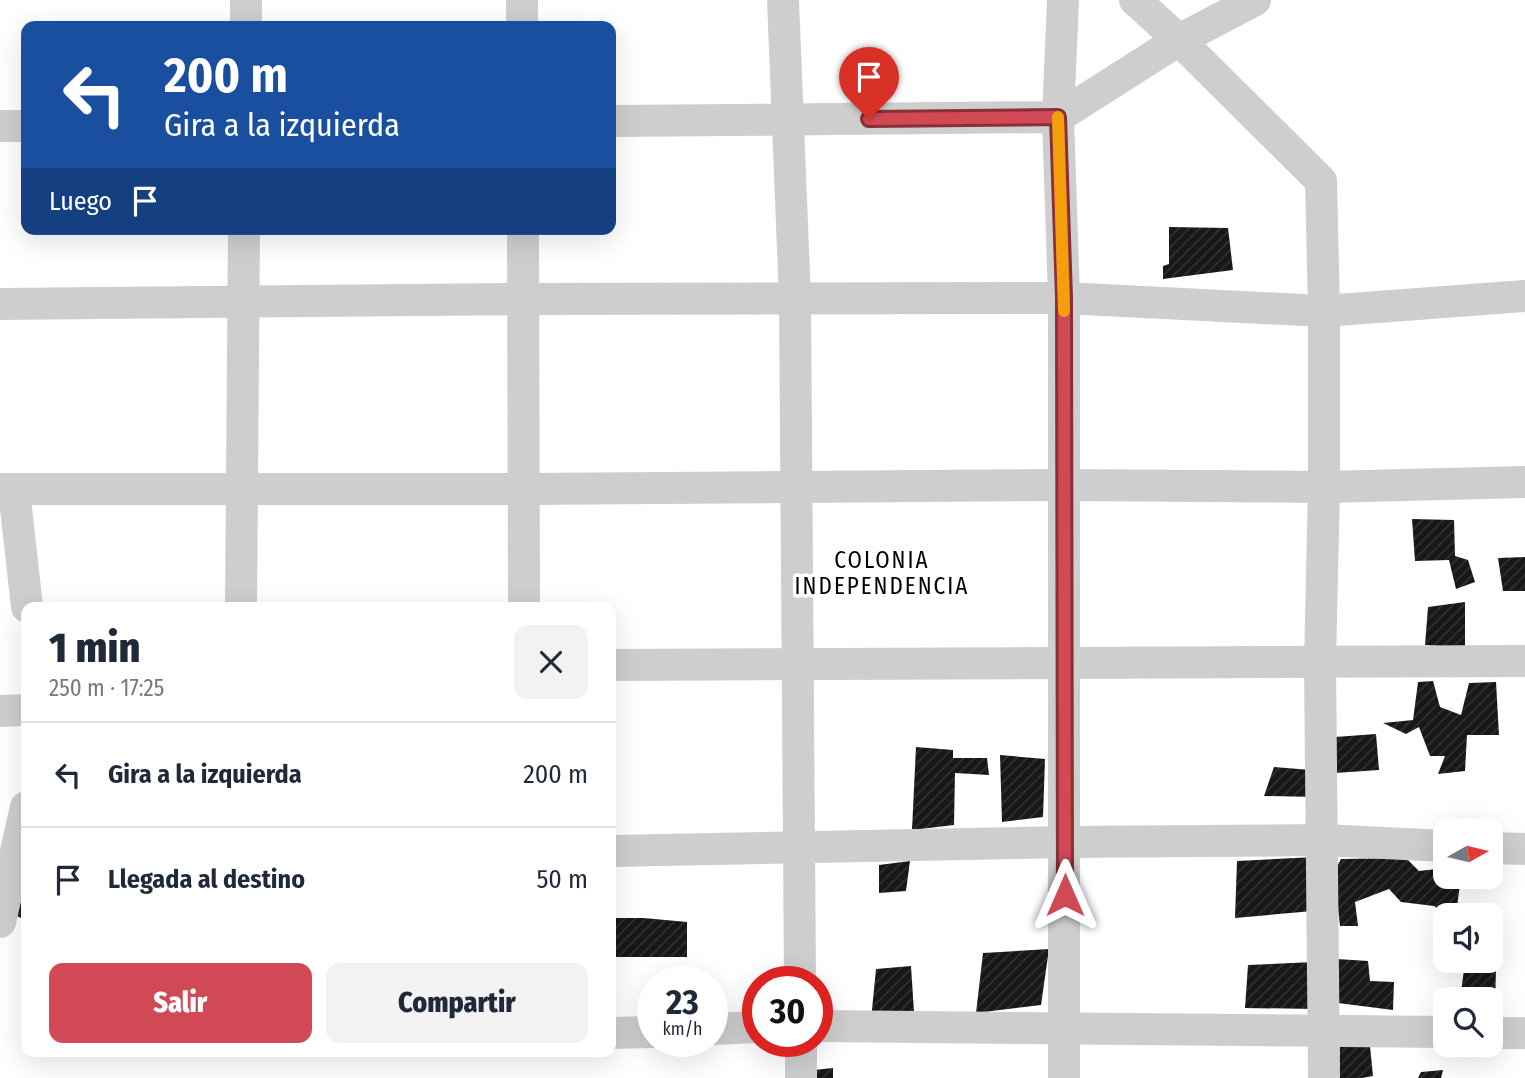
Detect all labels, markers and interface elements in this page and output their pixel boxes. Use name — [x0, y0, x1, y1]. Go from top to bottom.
text: 200 m — [164, 46, 288, 105]
pin — [839, 47, 899, 119]
icon: left — [49, 49, 140, 140]
icon: arrive — [850, 58, 888, 96]
text: Gira a la izquierda — [164, 106, 400, 144]
icon: arrive — [126, 182, 164, 220]
text: Luego — [49, 186, 112, 217]
district label: COLONIA INDEPENDENCIA — [795, 546, 969, 600]
text: 1 min — [49, 623, 140, 673]
button: close — [514, 625, 588, 699]
text: 250 m · 17:25 — [49, 674, 164, 702]
icon: left — [49, 756, 87, 794]
text: Gira a la izquierda — [108, 759, 302, 790]
text: 200 m — [523, 759, 588, 790]
north arrow — [1433, 819, 1503, 889]
map controls — [1433, 819, 1503, 1057]
position arrow — [1028, 858, 1102, 932]
icon: arrive — [49, 861, 87, 899]
text: Llegada al destino — [108, 864, 305, 895]
text: 50 m — [536, 864, 588, 895]
button: sound — [1433, 903, 1503, 973]
button: Salir — [49, 963, 312, 1043]
button: Compartir — [326, 963, 588, 1043]
speed limit sign: 30 — [742, 966, 833, 1057]
text: 23 — [666, 981, 699, 1023]
button: search — [1433, 987, 1503, 1057]
text: km/h — [662, 1018, 703, 1040]

